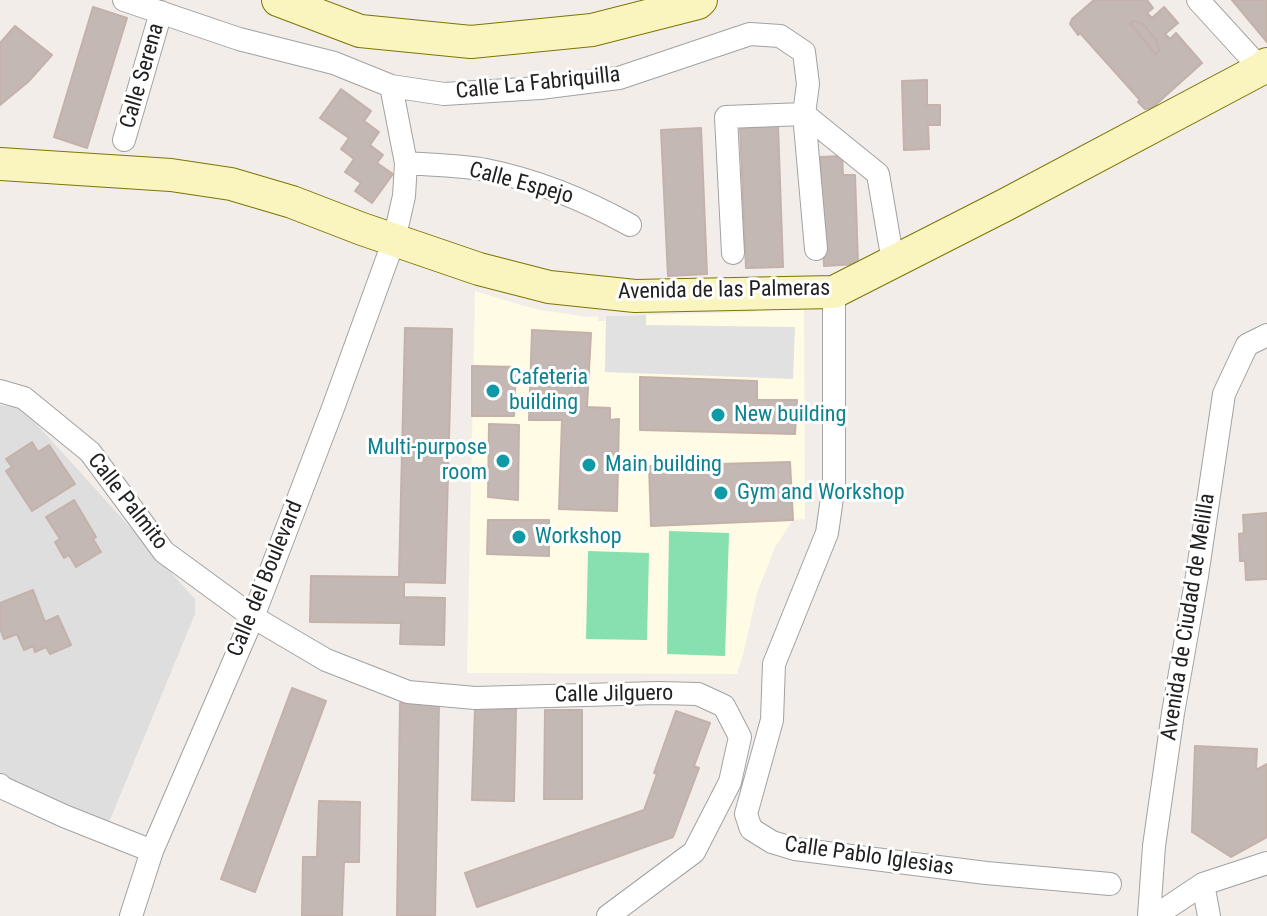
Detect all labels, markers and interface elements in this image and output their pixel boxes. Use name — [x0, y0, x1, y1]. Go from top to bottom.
street label: Calle Serena — [115, 20, 171, 132]
street label: Calle La Fabriquilla — [454, 62, 622, 106]
street label: Calle Espejo — [466, 157, 576, 211]
street label: Avenida de las Palmeras — [618, 276, 830, 306]
place label: Cafeteria building — [509, 365, 588, 416]
marker: Cafeteria building — [484, 382, 502, 400]
place label: New building — [734, 402, 846, 428]
marker: New building — [709, 406, 727, 424]
place label: Multi-purpose room — [367, 435, 487, 486]
street label: Calle Palmito — [81, 449, 173, 555]
marker: Multi-purpose room — [494, 452, 512, 470]
place label: Main building — [605, 452, 722, 478]
marker: Main building — [580, 456, 598, 474]
place label: Gym and Workshop — [737, 480, 905, 506]
marker: Gym and Workshop — [712, 484, 730, 502]
street label: Avenida de Ciudad de Melilla — [1156, 492, 1222, 742]
street label: Calle del Boulevard — [223, 497, 309, 661]
place label: Workshop — [535, 524, 622, 550]
marker: Workshop — [510, 528, 528, 546]
street label: Calle Jilguero — [555, 681, 673, 709]
street label: Calle Pablo Iglesias — [783, 832, 955, 882]

